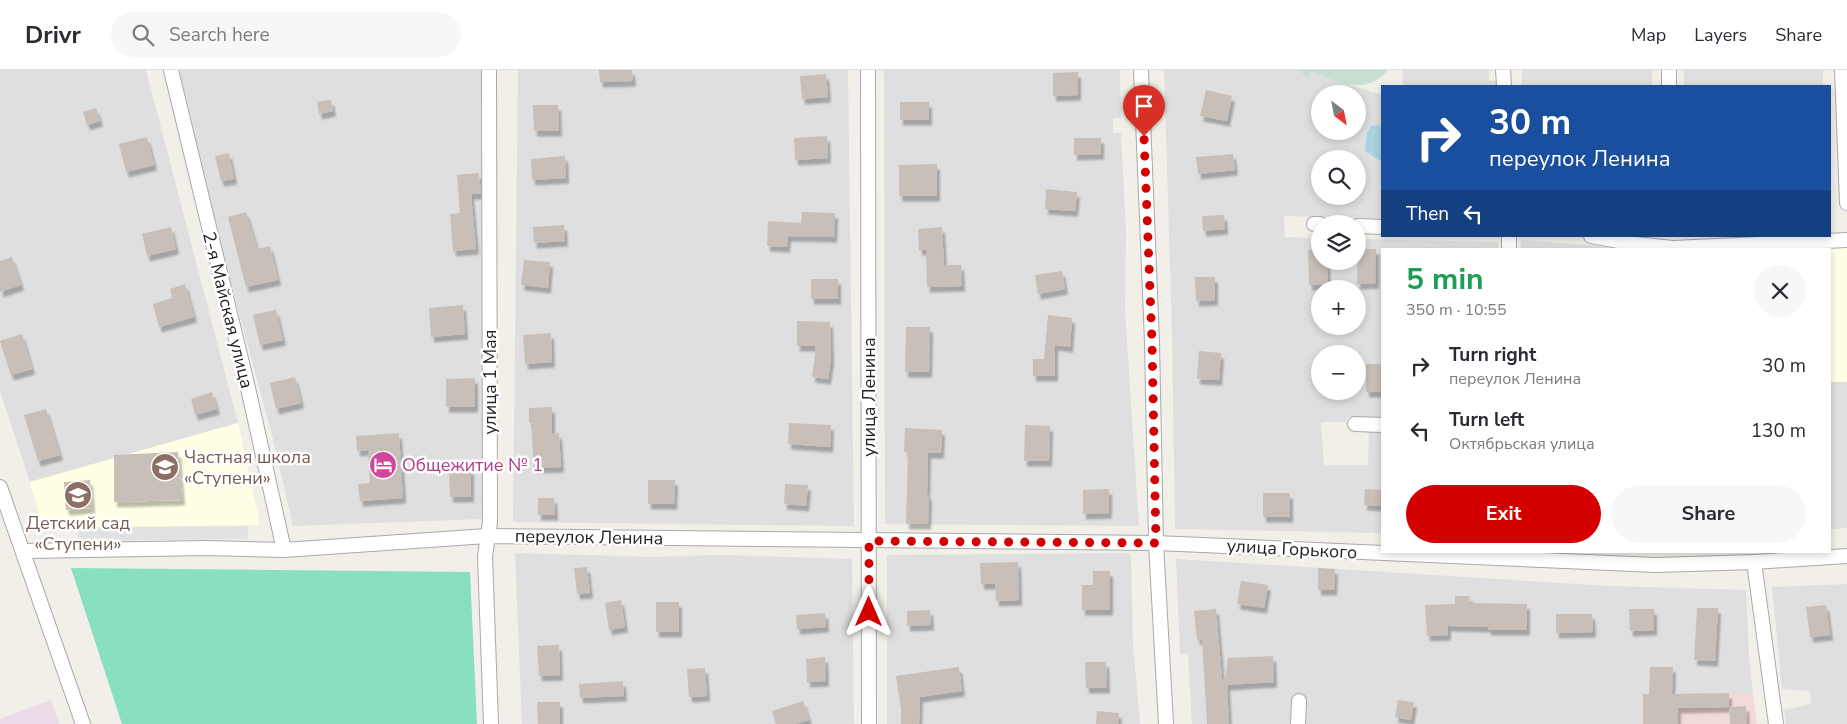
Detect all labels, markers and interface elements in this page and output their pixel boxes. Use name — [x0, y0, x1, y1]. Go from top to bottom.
search box — [111, 12, 461, 57]
text: Drivr — [25, 19, 81, 51]
icon: search — [129, 21, 157, 49]
text: Search here — [169, 22, 270, 48]
text: Map — [1631, 23, 1666, 47]
text: Layers — [1694, 23, 1747, 47]
text: Share — [1775, 23, 1822, 47]
pin — [1123, 85, 1165, 136]
north arrow — [1311, 85, 1366, 140]
map controls — [1311, 85, 1366, 400]
icon: arrive — [1130, 92, 1158, 120]
text: 30 m — [1489, 99, 1571, 146]
icon: right — [1406, 105, 1471, 170]
text: переулок Ленина — [1489, 144, 1671, 174]
button: search — [1311, 150, 1366, 205]
icon: left — [1459, 200, 1487, 228]
text: Then — [1406, 201, 1449, 227]
button: layers — [1311, 215, 1366, 270]
street label: 2-я Майская улица — [197, 229, 259, 391]
text: 5 min — [1406, 259, 1484, 300]
button: close — [1754, 265, 1806, 317]
button: + — [1311, 280, 1366, 335]
text: 350 m · 10:55 — [1406, 299, 1507, 321]
street label: улица 1 Мая — [478, 329, 502, 435]
street label: улица Ленина — [857, 337, 881, 457]
text: Turn right — [1449, 342, 1536, 368]
button: − — [1311, 345, 1366, 400]
icon: right — [1406, 352, 1434, 380]
text: 30 m — [1762, 353, 1806, 379]
text: переулок Ленина — [1449, 368, 1581, 390]
text: Turn left — [1449, 407, 1524, 433]
icon: left — [1406, 417, 1434, 445]
text: 130 m — [1751, 418, 1806, 444]
text: Октябрьская улица — [1449, 433, 1595, 455]
place label: Частная школа «Ступени» — [184, 445, 311, 490]
hotel icon: Общежитие № 1 — [368, 450, 398, 480]
school or university icon: Частная школа «Ступени» — [150, 452, 180, 482]
place label: Общежитие № 1 — [402, 453, 543, 477]
school or university icon: Детский сад «Ступени» — [63, 480, 93, 510]
button: Exit — [1406, 485, 1601, 543]
button: Share — [1611, 485, 1806, 543]
place label: Детский сад «Ступени» — [26, 511, 130, 556]
street label: переулок Ленина — [515, 524, 663, 550]
street label: улица Горького — [1226, 534, 1358, 564]
position arrow — [842, 585, 894, 637]

